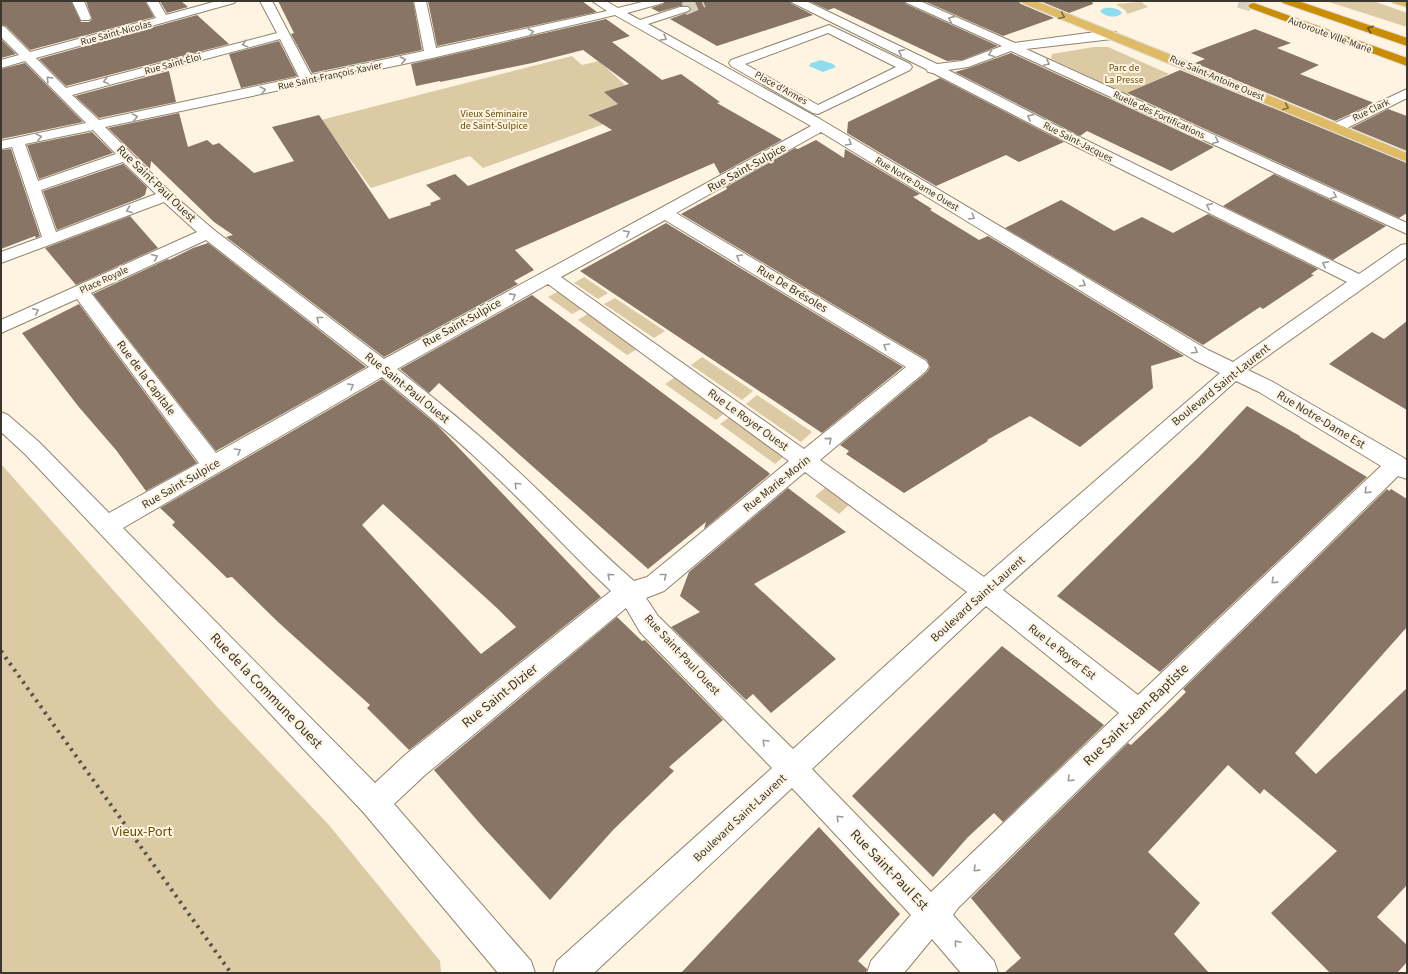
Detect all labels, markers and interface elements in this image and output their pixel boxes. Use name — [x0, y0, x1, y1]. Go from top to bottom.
one-way arrow — [1059, 11, 1066, 19]
street label: Autoroute Ville-Marie — [1286, 13, 1374, 57]
one-way arrow — [947, 15, 954, 23]
street label: Rue Saint-Nicolas — [79, 17, 153, 49]
one-way arrow — [1367, 25, 1374, 34]
one-way arrow — [527, 29, 534, 37]
one-way arrow — [660, 34, 667, 41]
one-way arrow — [242, 40, 248, 48]
one-way arrow — [897, 49, 905, 57]
street label: Rue Saint-Éloi — [143, 50, 203, 78]
one-way arrow — [987, 50, 994, 58]
street label: Rue Saint-Antoine Ouest — [1168, 52, 1267, 105]
one-way arrow — [400, 56, 407, 65]
street label: Rue Saint-François-Xavier — [277, 58, 384, 94]
one-way arrow — [1042, 58, 1050, 66]
park label: Parc de La Presse — [1104, 61, 1144, 87]
street label: Place d'Armes — [752, 68, 810, 108]
one-way arrow — [46, 76, 54, 83]
one-way arrow — [103, 76, 110, 85]
one-way arrow — [259, 86, 266, 94]
street label: Ruelle des Fortifications — [1111, 88, 1207, 142]
street label: Rue Clark — [1350, 95, 1392, 125]
one-way arrow — [1282, 102, 1290, 110]
park label: Vieux Séminaire de Saint-Sulpice — [460, 107, 528, 133]
one-way arrow — [132, 113, 139, 121]
one-way arrow — [1027, 115, 1034, 122]
street label: Rue Saint-Jacques — [1041, 118, 1115, 166]
one-way arrow — [36, 134, 42, 142]
one-way arrow — [1211, 136, 1219, 144]
one-way arrow — [845, 138, 852, 145]
street label: Rue Saint-Sulpice — [705, 139, 790, 197]
street label: Rue Saint-Paul Ouest — [112, 141, 200, 227]
street label: Rue Notre-Dame Ouest — [872, 153, 962, 215]
one-way arrow — [1329, 191, 1337, 199]
one-way arrow — [1206, 203, 1213, 211]
one-way arrow — [126, 205, 133, 213]
one-way arrow — [968, 213, 975, 220]
one-way arrow — [623, 231, 630, 238]
one-way arrow — [150, 254, 158, 262]
one-way arrow — [736, 254, 743, 261]
street label: Rue De Brésoles — [753, 261, 831, 317]
one-way arrow — [1322, 262, 1329, 269]
street label: Place Royale — [77, 263, 131, 297]
one-way arrow — [1079, 280, 1086, 287]
one-way arrow — [509, 293, 516, 300]
street label: Rue Saint-Sulpice — [420, 294, 505, 352]
one-way arrow — [32, 308, 40, 316]
one-way arrow — [317, 317, 324, 324]
street label: Rue de la Capitale — [112, 337, 180, 419]
street label: Boulevard Saint-Laurent — [1168, 340, 1274, 430]
one-way arrow — [883, 343, 890, 350]
one-way arrow — [1191, 347, 1198, 354]
street label: Rue Saint-Paul Ouest — [361, 348, 453, 428]
one-way arrow — [347, 383, 354, 391]
street label: Rue Le Royer Ouest — [704, 385, 792, 455]
street label: Rue Notre-Dame Est — [1274, 387, 1368, 453]
one-way arrow — [825, 438, 832, 445]
one-way arrow — [234, 448, 241, 455]
street label: Rue Marie-Morin — [740, 451, 814, 517]
street label: Rue Saint-Sulpice — [139, 455, 223, 513]
one-way arrow — [515, 482, 522, 490]
one-way arrow — [1364, 486, 1372, 494]
street label: Boulevard Saint-Laurent — [927, 552, 1029, 646]
one-way arrow — [607, 573, 615, 580]
one-way arrow — [660, 574, 667, 581]
one-way arrow — [1271, 576, 1279, 584]
street label: Rue Saint-Paul Ouest — [640, 611, 724, 699]
street label: Rue Le Royer Est — [1024, 620, 1100, 684]
street label: Rue de la Commune Ouest — [205, 629, 327, 754]
street label: Rue Saint-Dizier — [458, 659, 543, 733]
street label: Rue Saint-Jean-Baptiste — [1079, 659, 1193, 771]
one-way arrow — [762, 739, 770, 747]
street label: Boulevard Saint-Laurent — [690, 770, 790, 866]
one-way arrow — [1067, 774, 1075, 782]
one-way arrow — [836, 815, 844, 823]
park label: Vieux-Port — [112, 822, 172, 842]
street label: Rue Saint-Paul Est — [845, 825, 933, 915]
one-way arrow — [973, 864, 981, 872]
one-way arrow — [955, 941, 962, 948]

